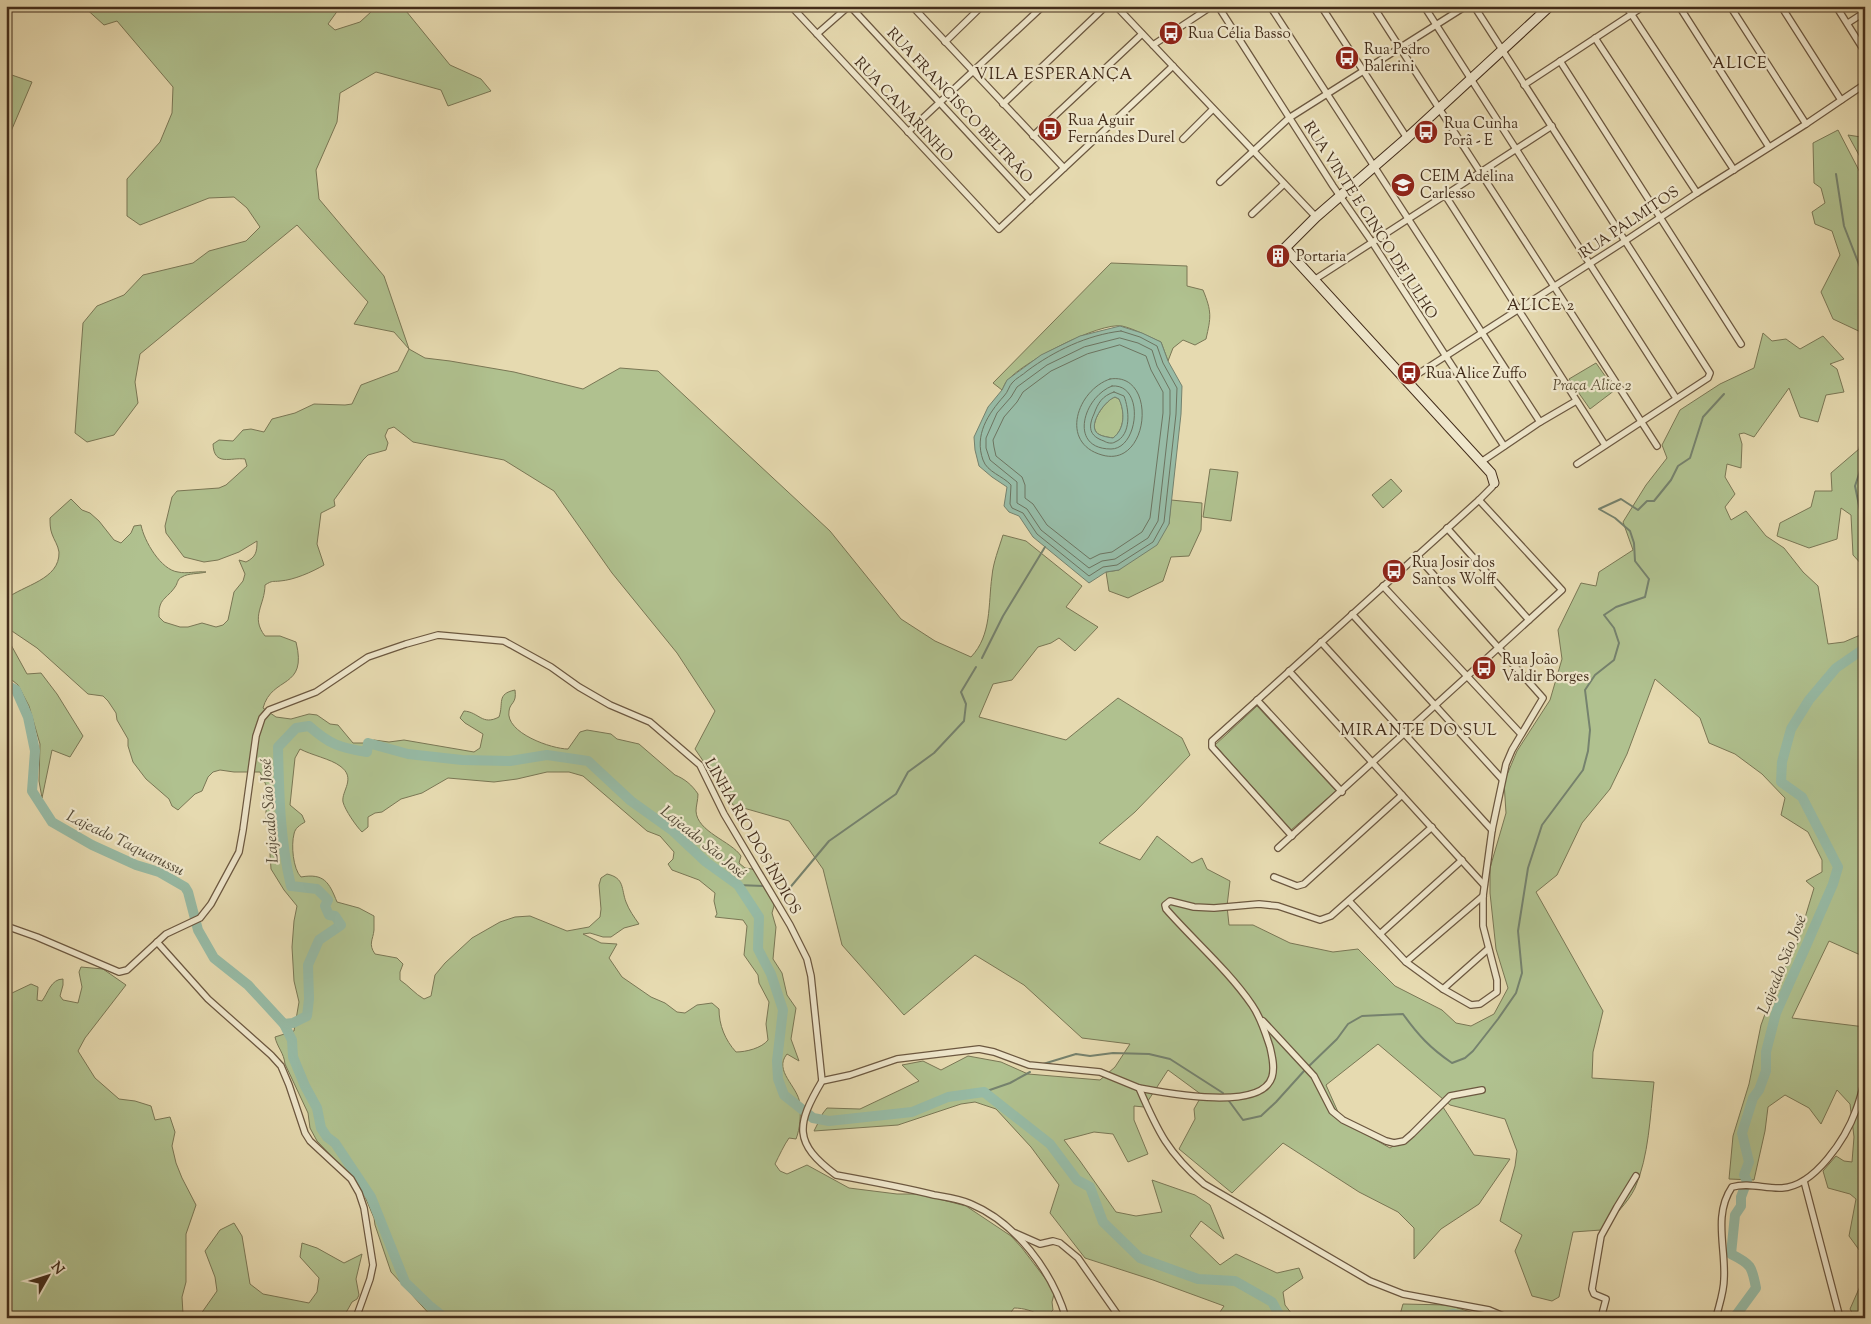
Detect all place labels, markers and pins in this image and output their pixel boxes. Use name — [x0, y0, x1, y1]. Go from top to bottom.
bus stop icon: Rua Célia Basso — [1158, 20, 1184, 46]
place label: Rua Célia Basso — [1188, 24, 1291, 45]
place label: Rua Pedro Balerini — [1364, 40, 1430, 78]
bus stop icon: Rua Pedro Balerini — [1334, 45, 1360, 71]
place label: Rua Aguir Fernandes Durel — [1068, 111, 1175, 149]
place label: Rua Cunha Porã - E — [1444, 114, 1518, 152]
bus stop icon: Rua Aguir Fernandes Durel — [1037, 116, 1063, 142]
bus stop icon: Rua Cunha Porã - E — [1413, 119, 1439, 145]
place label: CEIM Adelina Carlesso — [1420, 167, 1514, 205]
school or university icon: CEIM Adelina Carlesso — [1390, 172, 1416, 198]
building icon: Portaria — [1265, 243, 1291, 269]
place label: Portaria — [1296, 247, 1346, 268]
bus stop icon: Rua Alice Zuffo — [1396, 360, 1422, 386]
place label: Rua Alice Zuffo — [1426, 364, 1527, 385]
place label: Rua Josir dos Santos Wolff — [1412, 553, 1497, 591]
bus stop icon: Rua Josir dos Santos Wolff — [1381, 558, 1407, 584]
place label: Rua João Valdir Borges — [1502, 650, 1589, 688]
bus stop icon: Rua João Valdir Borges — [1471, 655, 1497, 681]

